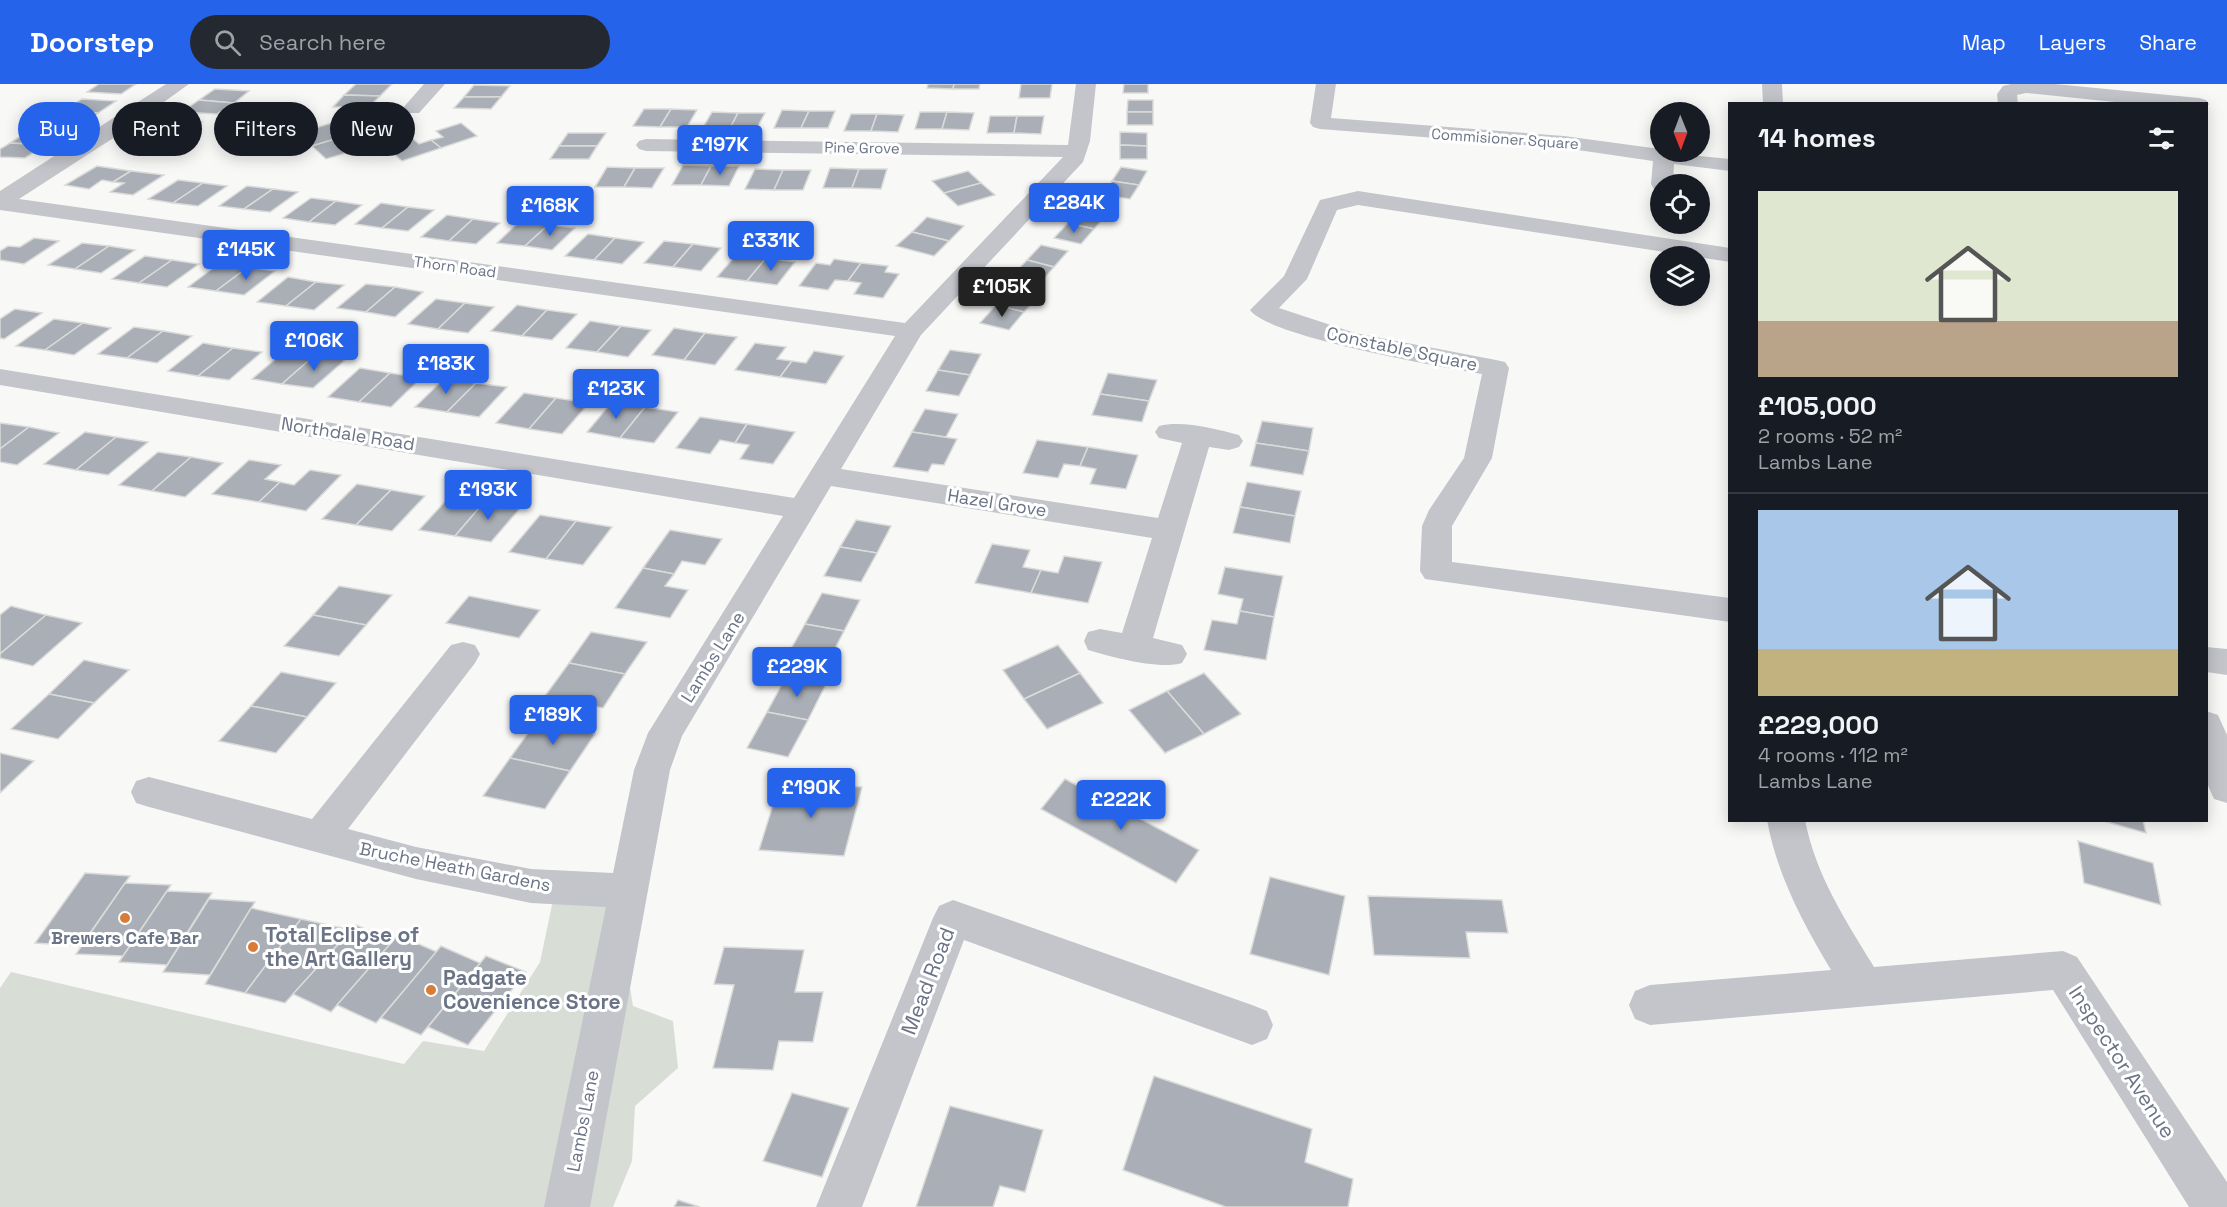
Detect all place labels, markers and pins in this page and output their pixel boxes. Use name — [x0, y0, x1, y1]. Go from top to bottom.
pin: £197K — [678, 125, 762, 176]
pin: £284K — [1032, 183, 1116, 234]
pin: £168K — [508, 186, 592, 237]
pin: £331K — [729, 221, 813, 272]
pin: £145K — [204, 230, 288, 281]
pin: £105K — [960, 267, 1044, 318]
pin: £106K — [272, 321, 356, 372]
pin: £183K — [404, 344, 488, 395]
pin: £123K — [574, 369, 658, 420]
pin: £193K — [446, 470, 530, 521]
pin: £229K — [755, 647, 839, 698]
pin: £189K — [511, 695, 595, 746]
pin: £190K — [769, 768, 853, 819]
pin: £222K — [1079, 780, 1163, 831]
marker: Brewers Cafe Bar — [118, 911, 132, 925]
place label: Total Eclipse of the Art Gallery — [265, 921, 419, 972]
place label: Brewers Cafe Bar — [51, 926, 199, 949]
marker: Total Eclipse of the Art Gallery — [246, 940, 260, 954]
place label: Padgate Covenience Store — [443, 964, 621, 1015]
marker: Padgate Covenience Store — [424, 983, 438, 997]

